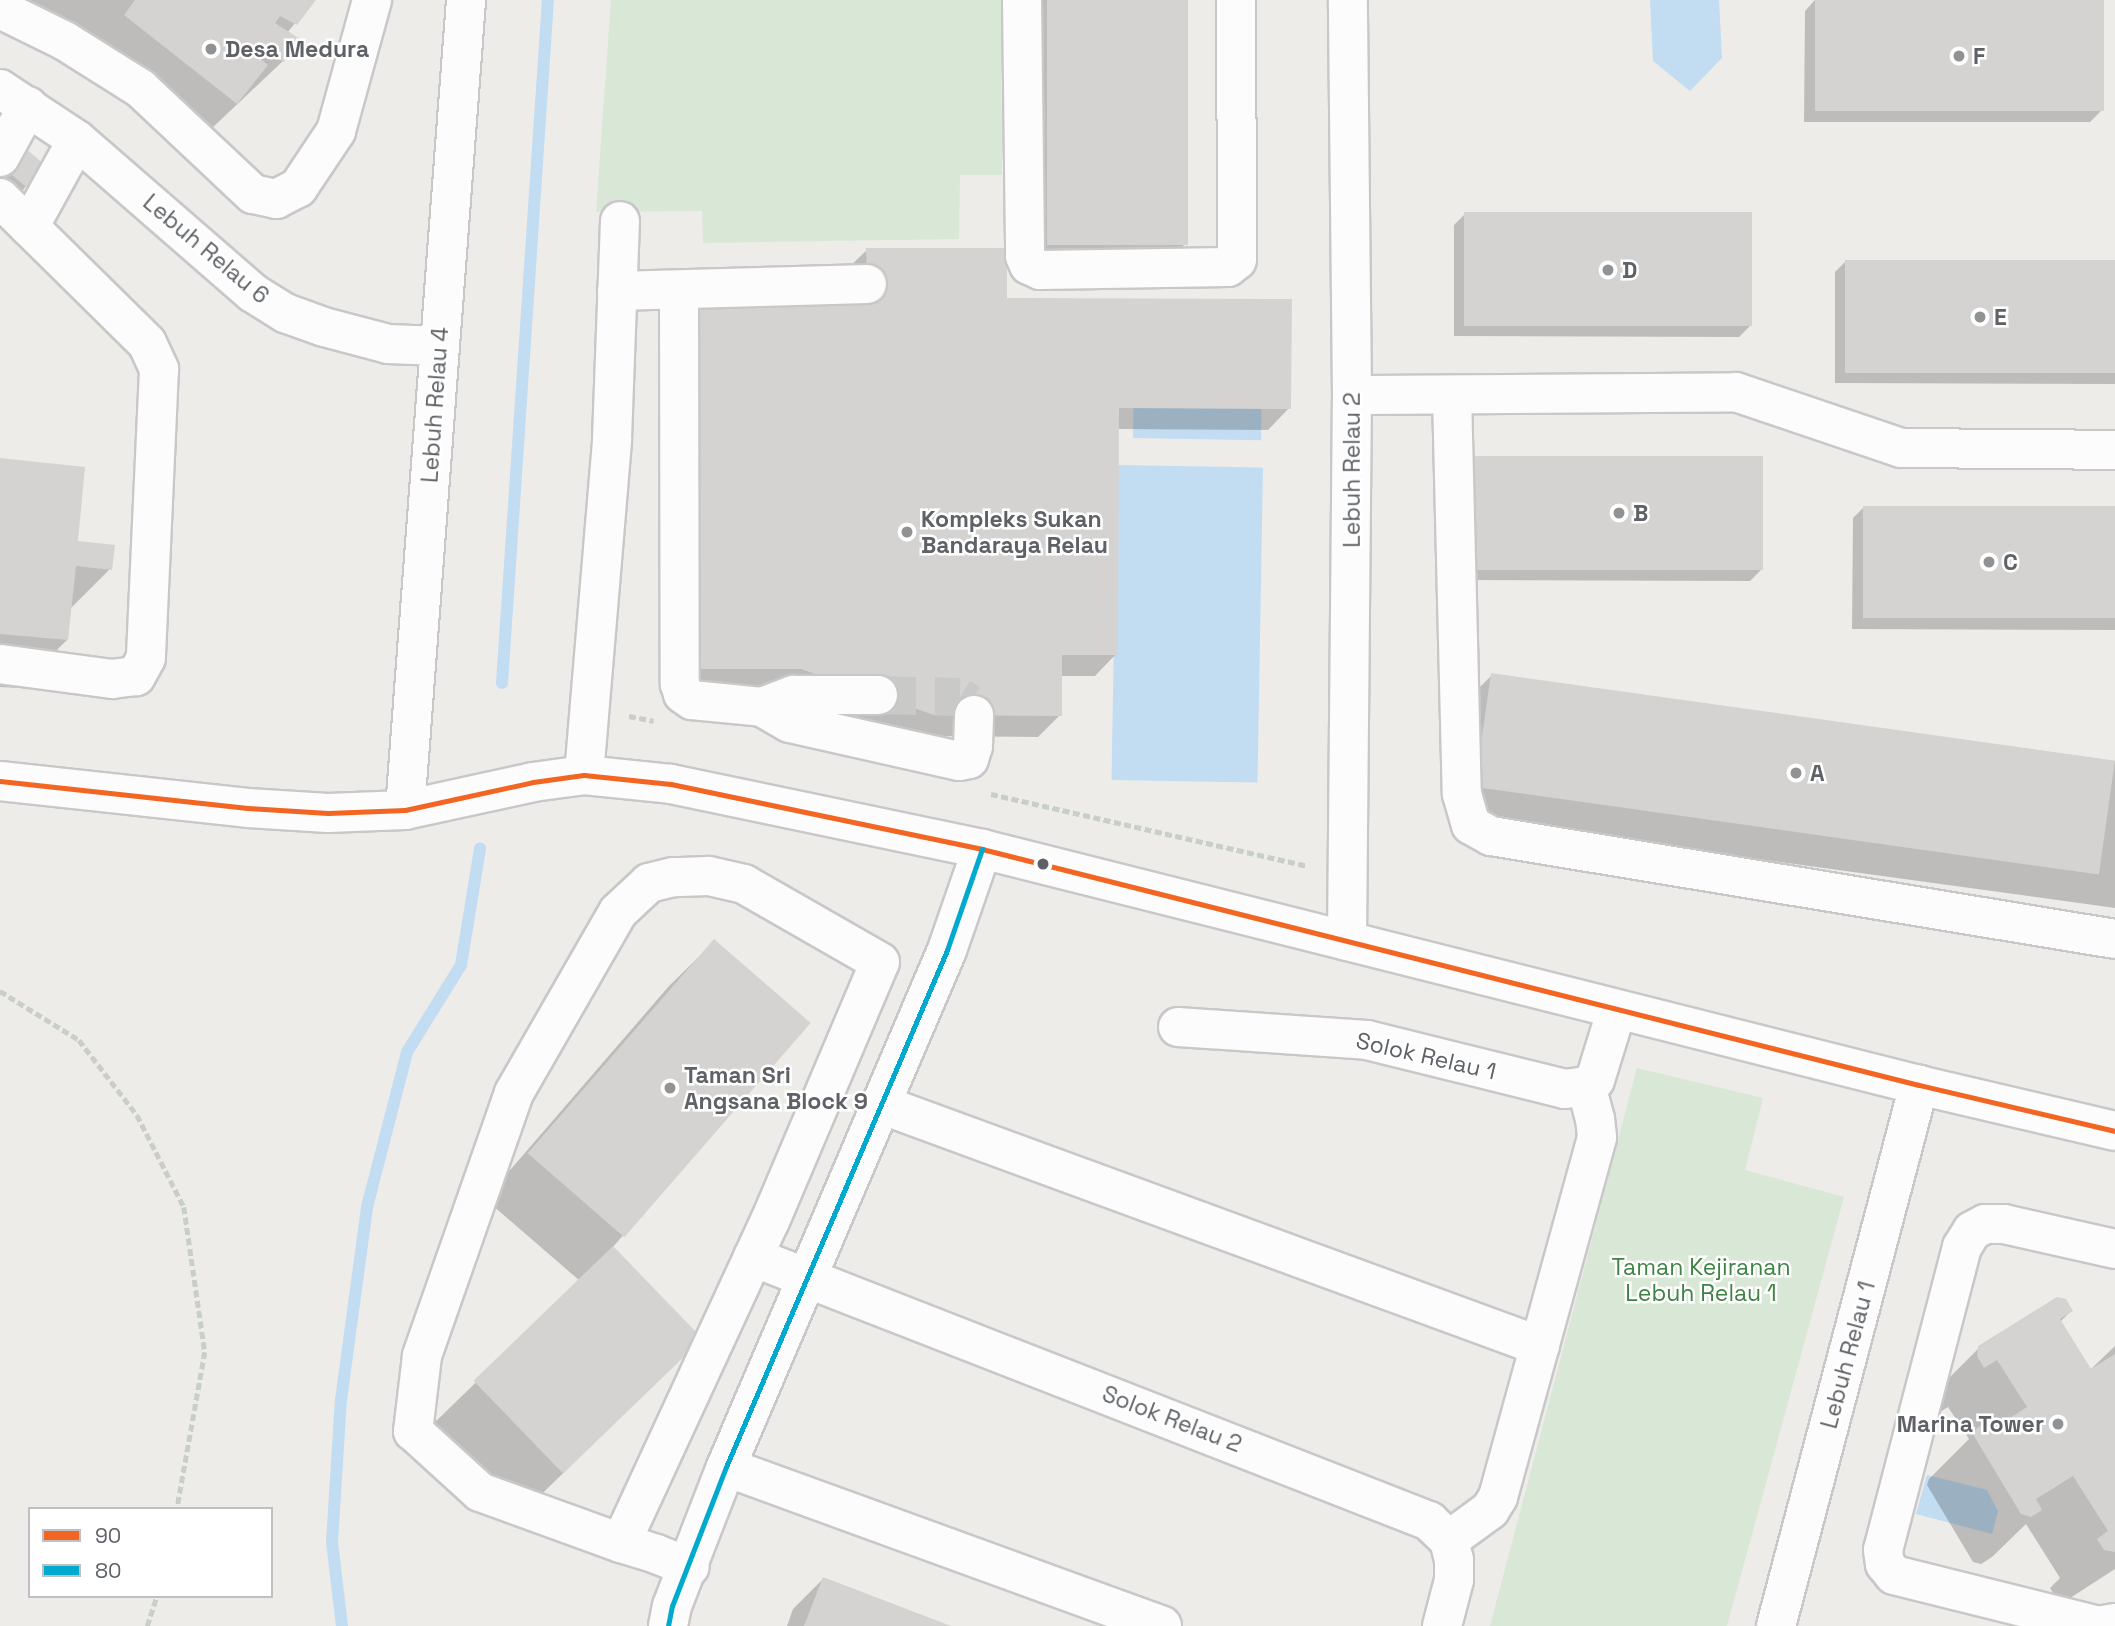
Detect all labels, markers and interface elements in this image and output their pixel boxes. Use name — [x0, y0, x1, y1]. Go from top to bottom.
place label: Desa Medura — [225, 35, 369, 63]
marker: Desa Medura — [203, 41, 219, 57]
place label: F — [1973, 42, 1985, 70]
marker: F — [1951, 48, 1967, 64]
street label: Lebuh Relau 6 — [137, 188, 275, 310]
place label: D — [1622, 256, 1637, 284]
marker: D — [1600, 262, 1616, 278]
place label: E — [1994, 303, 2007, 331]
marker: E — [1972, 309, 1988, 325]
street label: Lebuh Relau 4 — [416, 326, 454, 484]
street label: Lebuh Relau 2 — [1338, 392, 1366, 548]
place label: B — [1633, 499, 1648, 527]
place label: Kompleks Sukan Bandaraya Relau — [921, 505, 1108, 559]
marker: B — [1611, 505, 1627, 521]
marker: Kompleks Sukan Bandaraya Relau — [899, 524, 915, 540]
place label: C — [2003, 548, 2018, 576]
marker: C — [1981, 554, 1997, 570]
place label: A — [1810, 759, 1825, 787]
marker: A — [1788, 765, 1804, 781]
unlabelled marker — [1036, 857, 1050, 871]
street label: Solok Relau 1 — [1353, 1026, 1499, 1086]
place label: Taman Sri Angsana Block 9 — [684, 1061, 868, 1115]
marker: Taman Sri Angsana Block 9 — [662, 1080, 678, 1096]
park label: Taman Kejiranan Lebuh Relau 1 — [1611, 1253, 1791, 1307]
street label: Lebuh Relau 1 — [1815, 1278, 1881, 1432]
street label: Solok Relau 2 — [1098, 1380, 1246, 1458]
place label: Marina Tower — [1896, 1410, 2044, 1438]
marker: Marina Tower — [2050, 1416, 2066, 1432]
legend — [28, 1507, 273, 1598]
text: 90 — [95, 1522, 121, 1549]
text: 80 — [95, 1557, 122, 1584]

